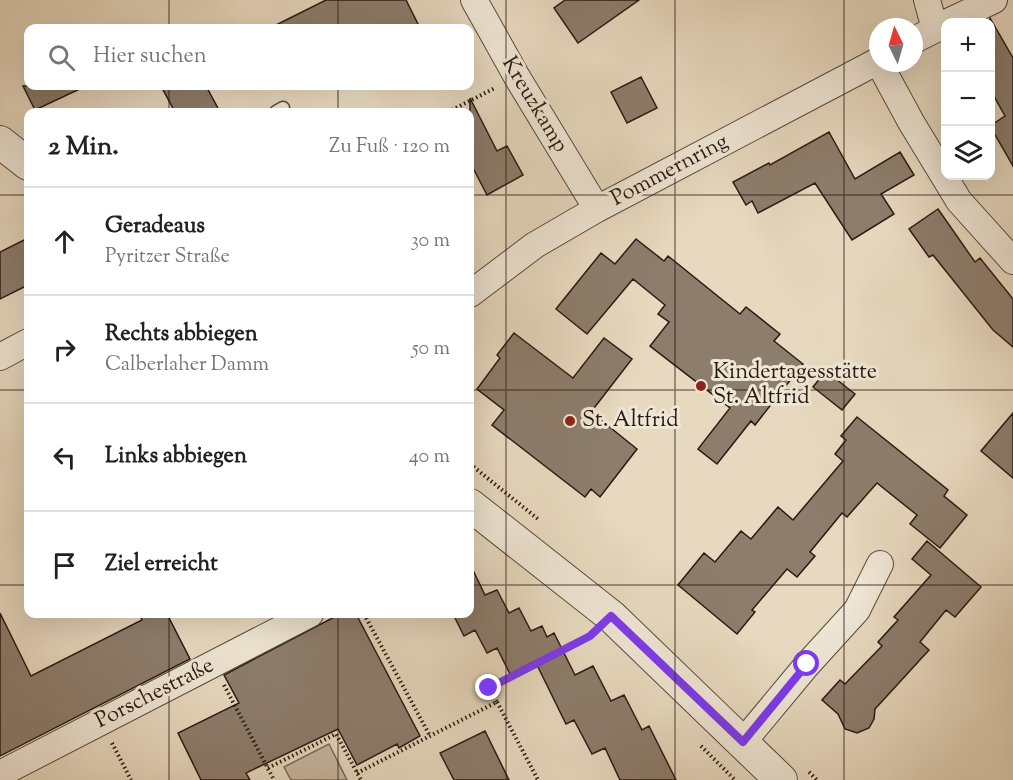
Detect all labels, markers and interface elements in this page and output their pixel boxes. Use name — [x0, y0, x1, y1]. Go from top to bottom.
north arrow — [869, 18, 923, 72]
map controls — [941, 18, 995, 180]
button: + — [941, 18, 995, 72]
search box — [24, 24, 474, 90]
icon: search — [45, 41, 78, 74]
text: Hier suchen — [93, 41, 207, 73]
street label: Kreuzkamp — [493, 51, 575, 159]
button: − — [941, 72, 995, 126]
street label: Pommernring — [606, 126, 735, 215]
button: layers — [941, 126, 995, 180]
text: 2 Min. — [48, 129, 119, 166]
text: Zu Fuß · 120 m — [329, 133, 450, 162]
text: Geradeaus — [105, 211, 205, 243]
icon: ahead — [48, 225, 81, 258]
text: 30 m — [411, 227, 450, 256]
text: Pyritzer Straße — [105, 243, 230, 272]
text: Rechts abbiegen — [105, 319, 258, 351]
icon: right — [48, 333, 81, 366]
text: 50 m — [412, 335, 450, 364]
text: Calberlaher Damm — [105, 351, 269, 380]
place label: Kindertagesstätte St. Altfrid — [713, 357, 877, 414]
marker: Kindertagesstätte St. Altfrid — [694, 379, 708, 393]
place label: St. Altfrid — [582, 405, 679, 437]
marker: St. Altfrid — [563, 414, 577, 428]
icon: left — [48, 441, 81, 474]
text: Links abbiegen — [105, 441, 247, 473]
text: 40 m — [409, 443, 450, 472]
icon: arrive — [48, 549, 81, 582]
text: Ziel erreicht — [105, 549, 218, 581]
street label: Porschestraße — [90, 650, 220, 738]
route start — [793, 650, 819, 676]
route end — [475, 674, 501, 700]

